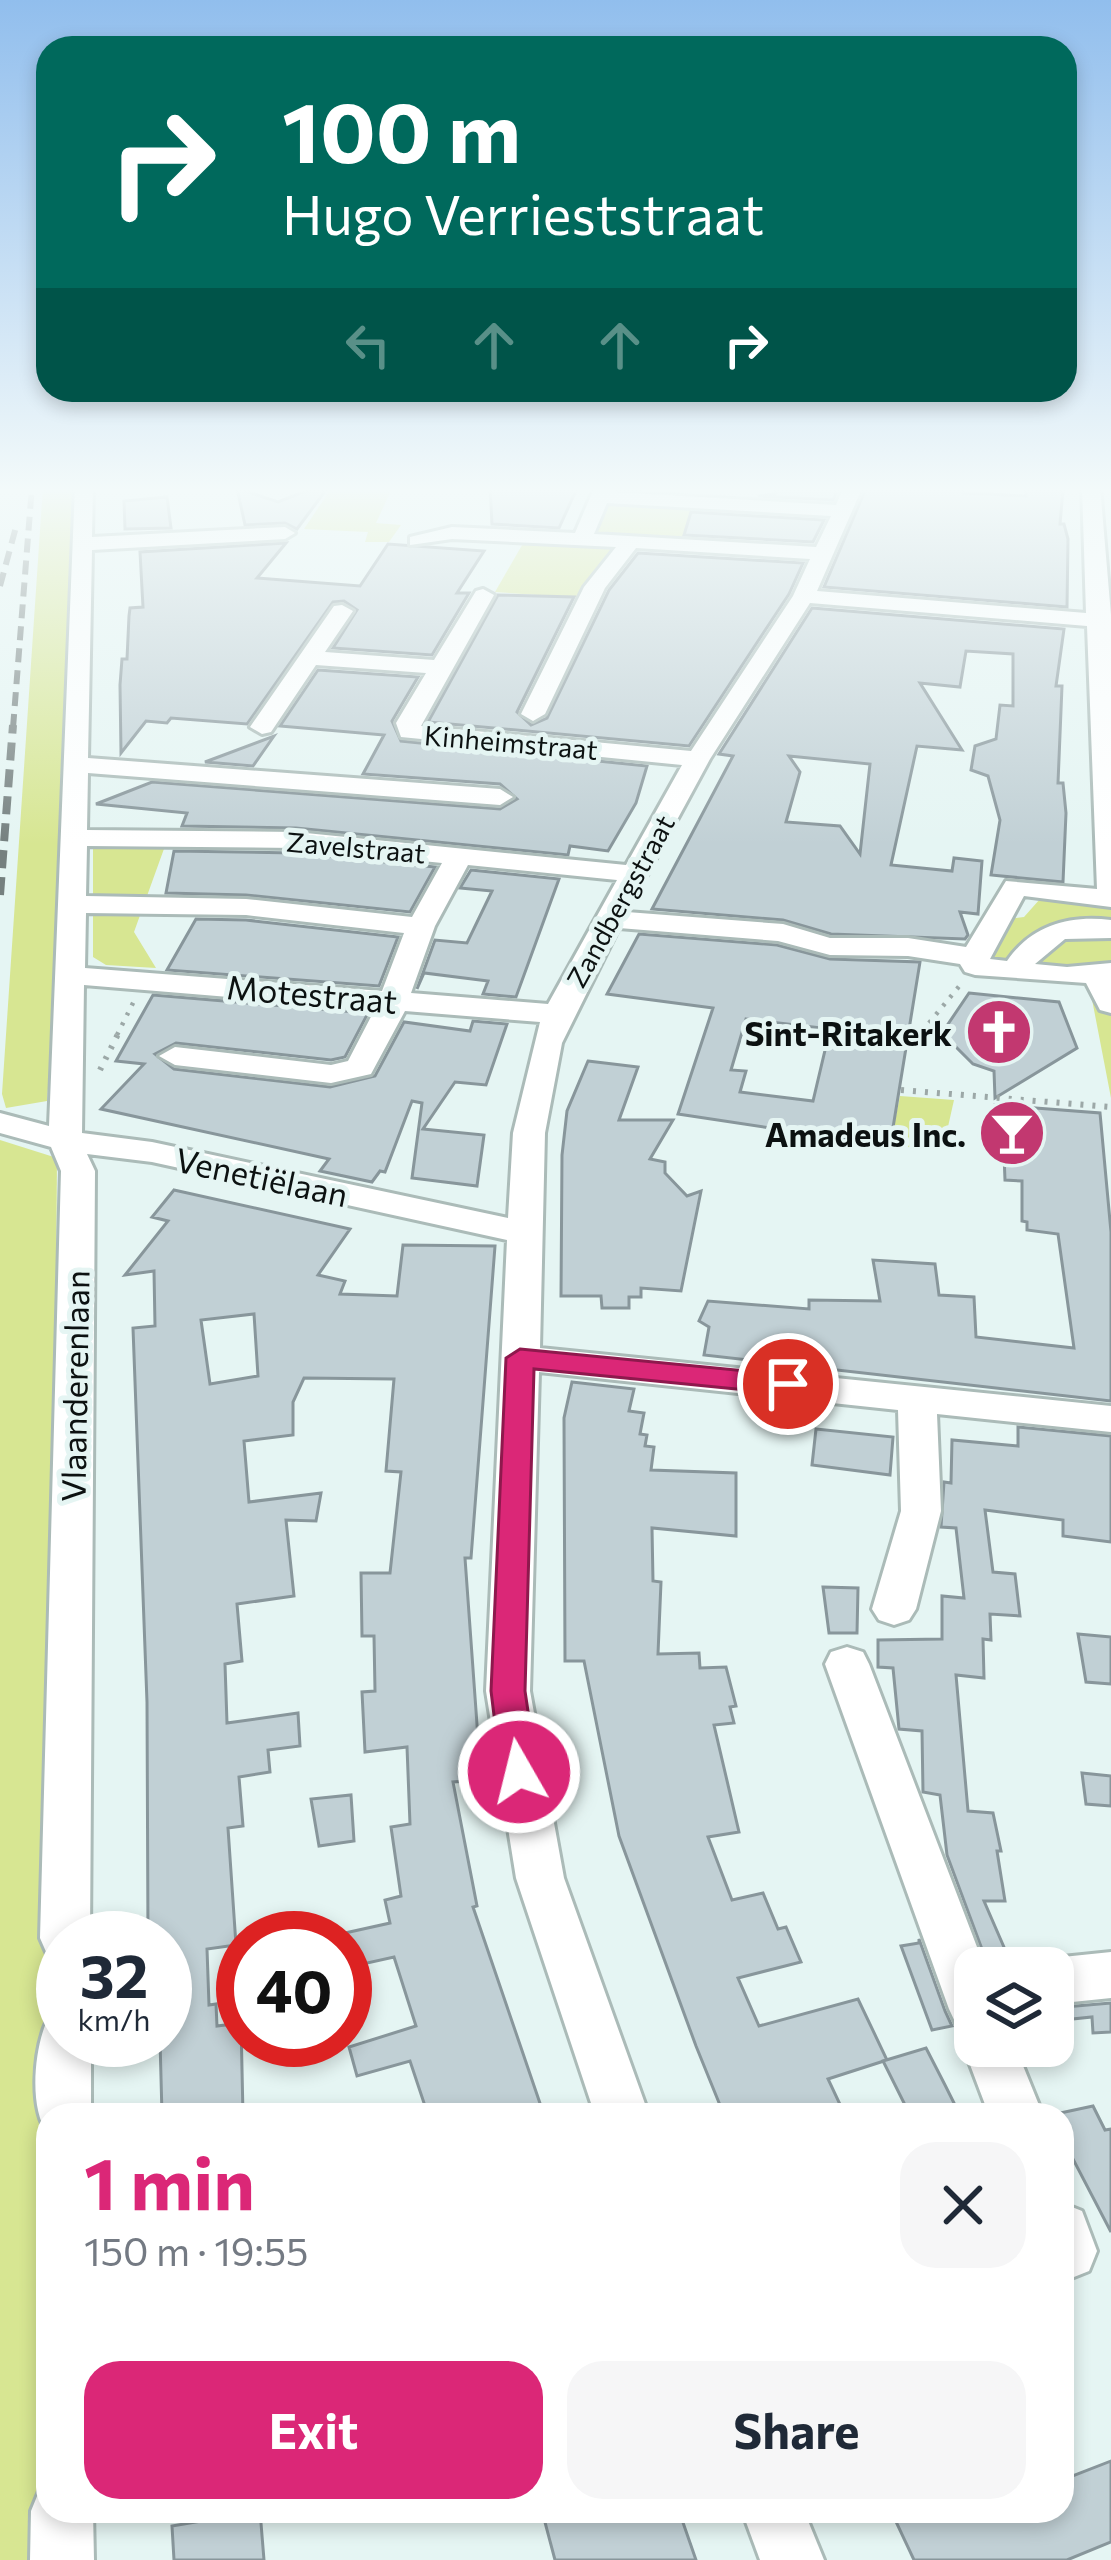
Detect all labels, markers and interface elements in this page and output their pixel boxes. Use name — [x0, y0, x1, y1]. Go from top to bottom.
text: 100 m — [282, 78, 521, 180]
icon: right — [84, 84, 240, 240]
text: Hugo Verrieststraat — [282, 180, 764, 246]
icon: left — [335, 312, 401, 378]
icon: ahead — [461, 312, 527, 378]
icon: ahead — [587, 312, 653, 378]
icon: right — [713, 312, 779, 378]
street label: Kinheimstraat — [423, 718, 599, 766]
street label: Zandbergstraat — [559, 809, 681, 993]
street label: Zavelstraat — [285, 824, 427, 870]
street label: Motestraat — [225, 965, 399, 1021]
church icon: Sint-Ritakerk — [964, 997, 1034, 1067]
place label: Sint-Ritakerk — [745, 1012, 952, 1053]
bar icon: Amadeus Inc. — [977, 1098, 1047, 1168]
place label: Amadeus Inc. — [765, 1113, 966, 1154]
street label: Venetiëlaan — [172, 1138, 352, 1214]
street label: Vlaanderenlaan — [51, 1270, 97, 1502]
pin — [737, 1333, 839, 1435]
icon: arrive — [755, 1351, 821, 1417]
position arrow — [456, 1709, 582, 1835]
speed limit sign: 40 — [216, 1911, 372, 2067]
text: 32 — [80, 1937, 148, 2010]
map controls — [954, 1947, 1074, 2067]
button: layers — [954, 1947, 1074, 2067]
text: km/h — [78, 2000, 150, 2037]
text: 1 min — [84, 2137, 255, 2225]
button: close — [900, 2142, 1026, 2268]
text: 150 m · 19:55 — [84, 2226, 309, 2274]
button: Exit — [84, 2361, 543, 2499]
button: Share — [567, 2361, 1026, 2499]

